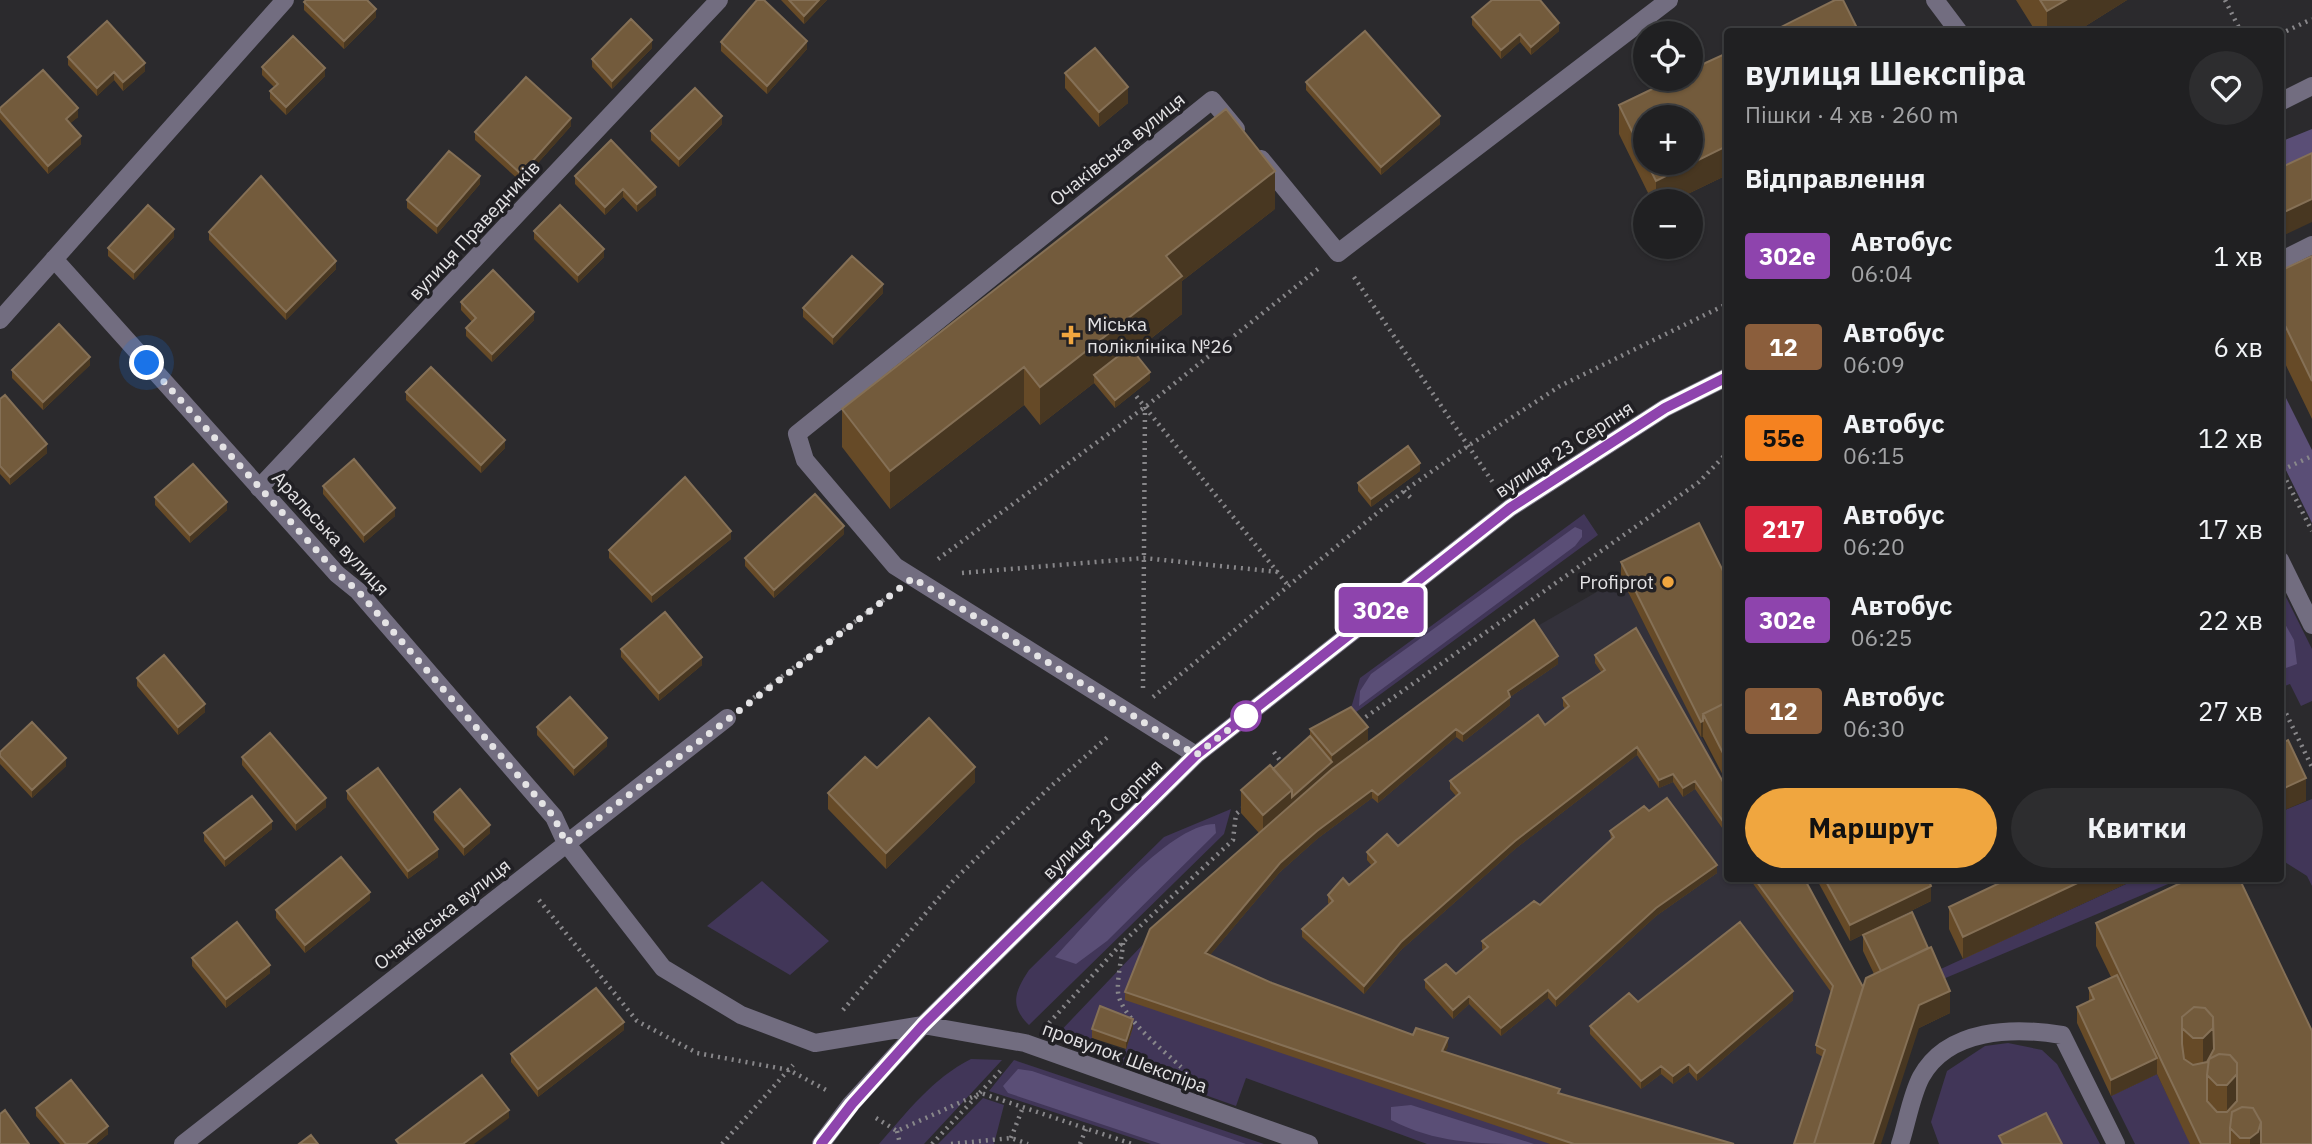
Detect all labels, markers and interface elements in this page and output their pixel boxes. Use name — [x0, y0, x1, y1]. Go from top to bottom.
map controls — [1633, 21, 1703, 259]
button: locate — [1633, 21, 1703, 91]
text: вулиця Шекспіра — [1745, 51, 2026, 94]
button: heart — [2189, 51, 2263, 125]
street label: Очаківська вулиця — [1045, 87, 1189, 211]
text: Пішки · 4 хв · 260 m — [1745, 99, 1959, 129]
button: + — [1633, 105, 1703, 175]
street label: вулиця Праведників — [403, 155, 545, 305]
text: Відправлення — [1745, 161, 1926, 195]
button: − — [1633, 189, 1703, 259]
text: Автобус — [1851, 224, 1952, 258]
text: 1 хв — [2214, 239, 2263, 273]
text: 302е — [1759, 240, 1816, 272]
text: 06:04 — [1851, 258, 1913, 288]
place label: Міська поліклініка №26 — [1087, 312, 1233, 358]
text: Автобус — [1843, 315, 1945, 349]
marker: Міська поліклініка №26 — [1061, 325, 1081, 345]
text: 6 хв — [2214, 330, 2263, 364]
text: 12 — [1769, 331, 1798, 363]
your location — [129, 345, 164, 380]
text: 06:09 — [1843, 349, 1905, 379]
street label: вулиця 23 Серпня — [1490, 395, 1638, 503]
text: Автобус — [1843, 406, 1945, 440]
text: 12 хв — [2198, 421, 2263, 455]
text: 55е — [1762, 422, 1805, 454]
text: 06:15 — [1843, 440, 1905, 470]
street label: Аральська вулиця — [267, 466, 395, 600]
text: Автобус — [1843, 497, 1945, 531]
text: 17 хв — [2198, 512, 2263, 546]
text: 217 — [1762, 513, 1805, 545]
text: 06:20 — [1843, 531, 1905, 561]
place label: Profiprot — [1579, 570, 1654, 594]
marker: Profiprot — [1660, 574, 1676, 590]
line badge: 302е — [1332, 587, 1430, 633]
text: Автобус — [1851, 588, 1952, 622]
text: 302е — [1353, 594, 1409, 626]
text: 22 хв — [2198, 603, 2263, 637]
text: 302е — [1759, 604, 1816, 636]
text: 06:25 — [1851, 622, 1913, 652]
text: Автобус — [1843, 679, 1945, 713]
text: 27 хв — [2198, 694, 2263, 728]
text: 12 — [1769, 695, 1798, 727]
unlabelled marker — [1231, 701, 1261, 731]
text: 06:30 — [1843, 713, 1905, 743]
street label: вулиця 23 Серпня — [1037, 754, 1167, 884]
button: Маршрут — [1745, 788, 1997, 868]
button: Квитки — [2011, 788, 2263, 868]
street label: Очаківська вулиця — [369, 853, 515, 975]
street label: провулок Шекспіра — [1039, 1016, 1211, 1098]

